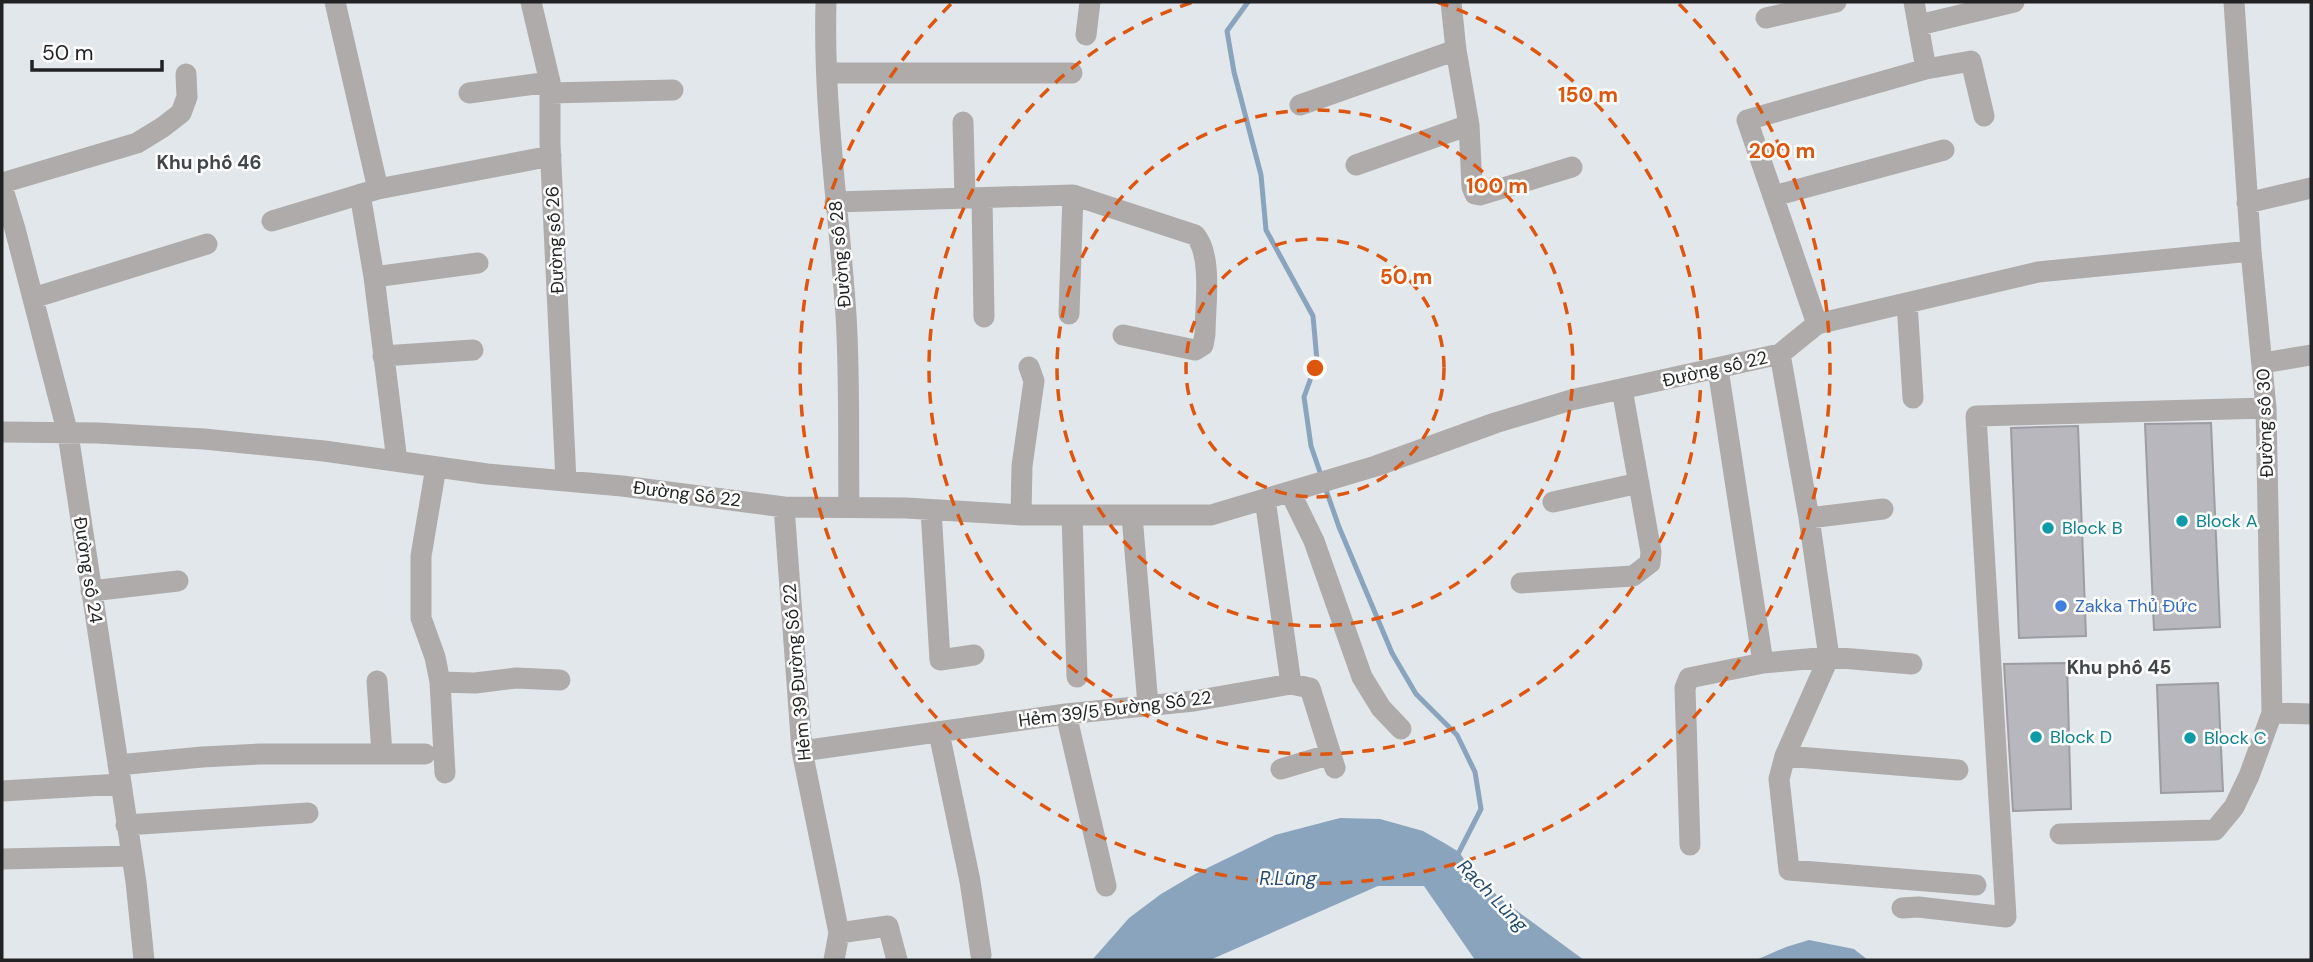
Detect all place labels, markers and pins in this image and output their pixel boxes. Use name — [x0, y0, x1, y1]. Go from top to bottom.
centre of rings — [1303, 356, 1327, 380]
place label: Block A — [2196, 509, 2258, 533]
marker: Block A — [2174, 513, 2190, 529]
place label: Block B — [2062, 516, 2123, 540]
marker: Block B — [2040, 520, 2056, 536]
place label: Zakka Thủ Đức — [2075, 594, 2198, 618]
marker: Zakka Thủ Đức — [2053, 598, 2069, 614]
place label: Block D — [2050, 725, 2112, 749]
place label: Block C — [2204, 726, 2267, 750]
marker: Block D — [2028, 729, 2044, 745]
marker: Block C — [2182, 730, 2198, 746]

